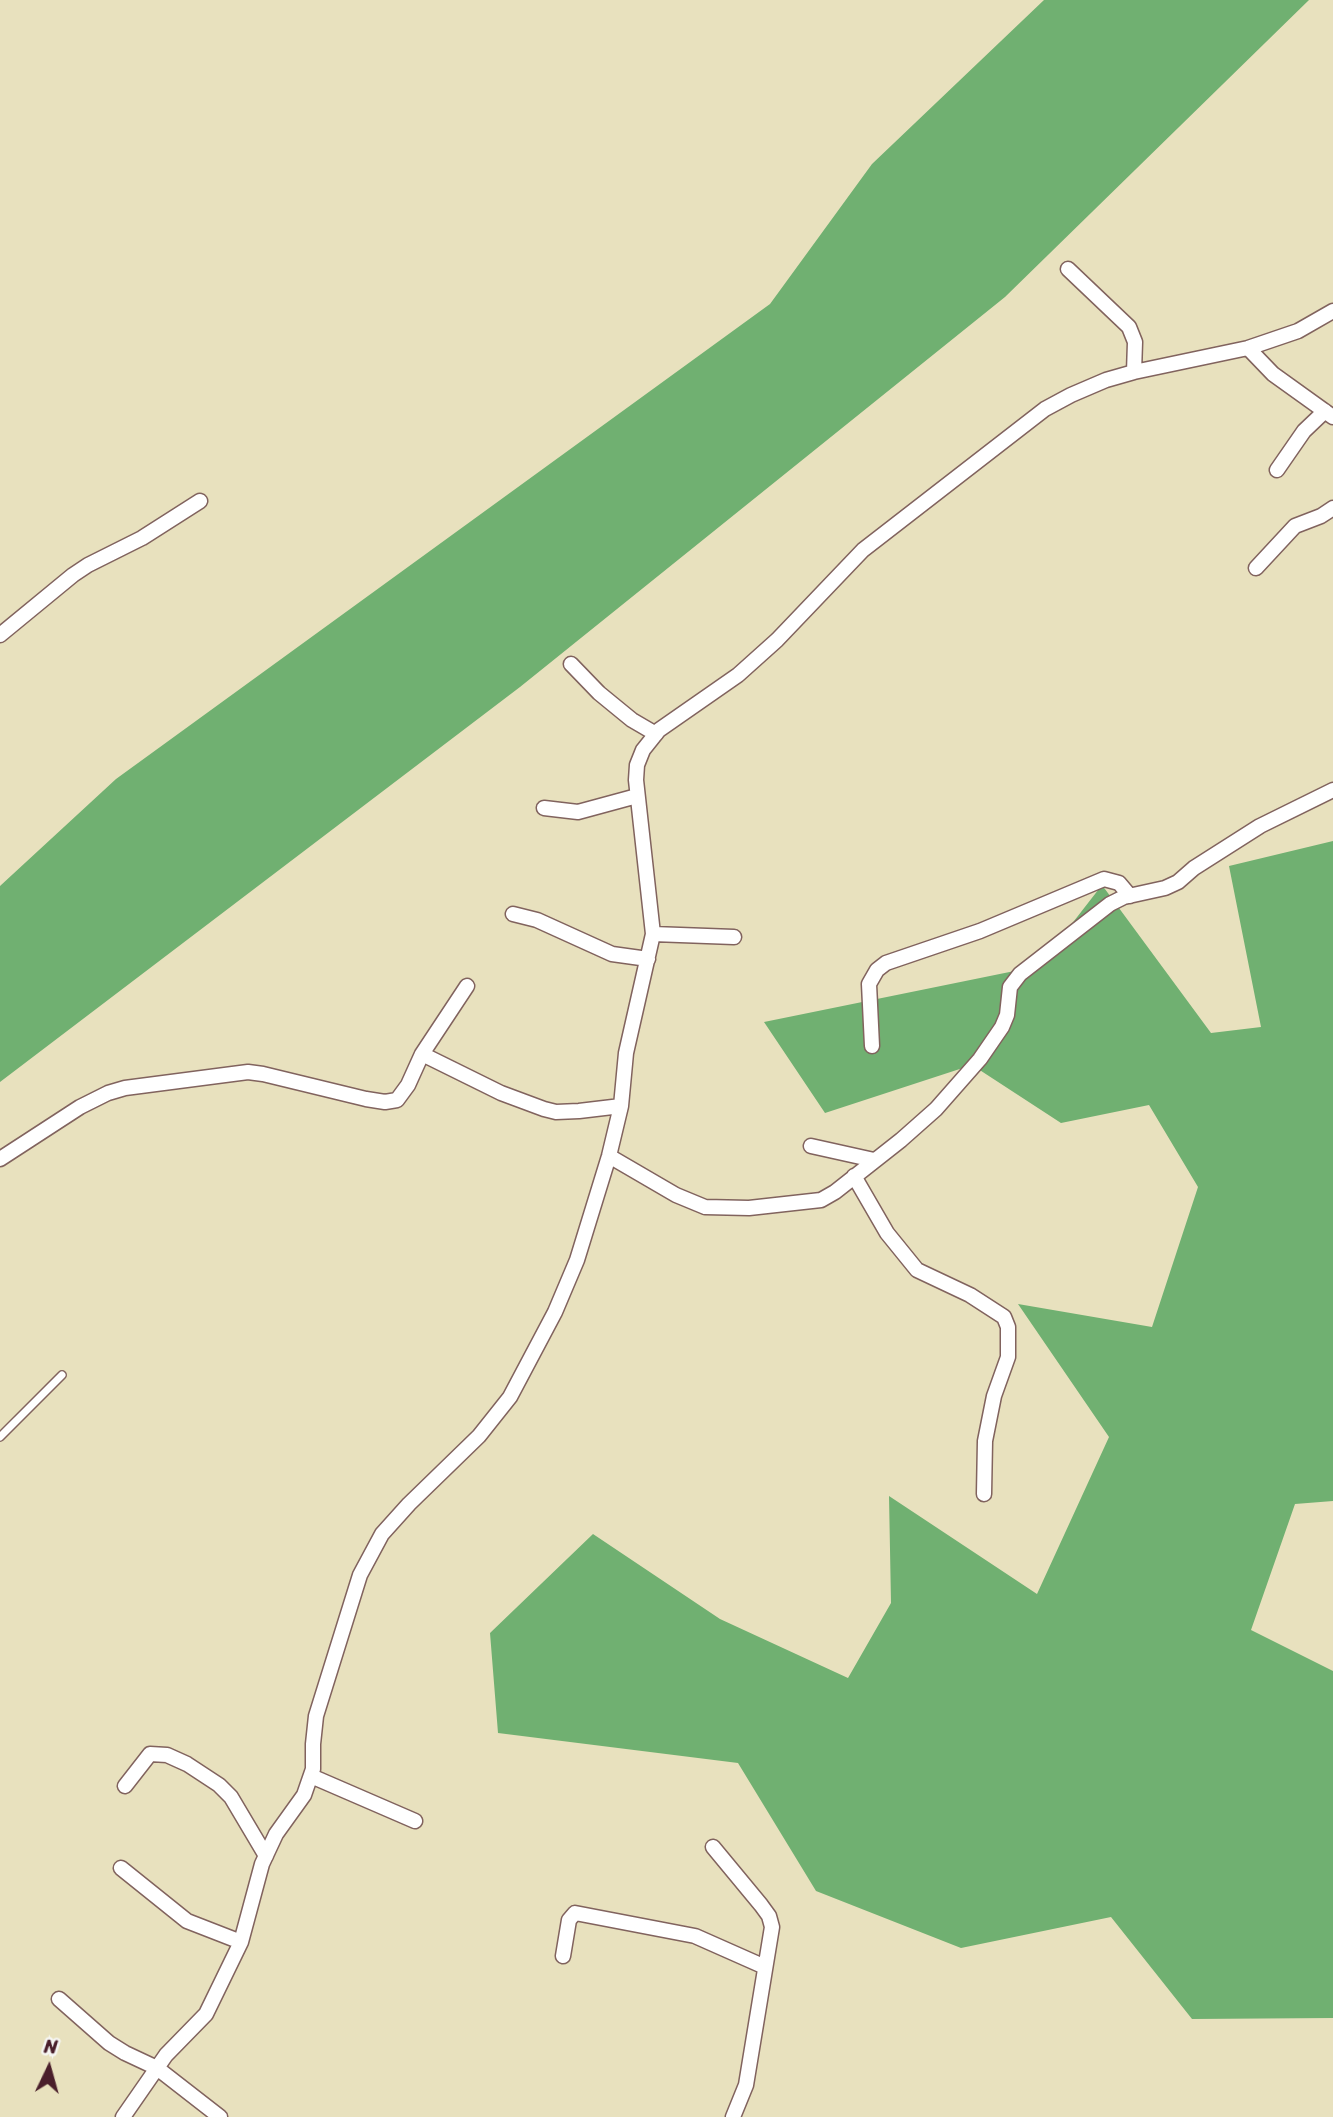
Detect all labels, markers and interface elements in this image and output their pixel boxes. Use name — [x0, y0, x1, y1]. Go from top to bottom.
text: N — [43, 2030, 59, 2064]
north arrow — [14, 2033, 84, 2103]

